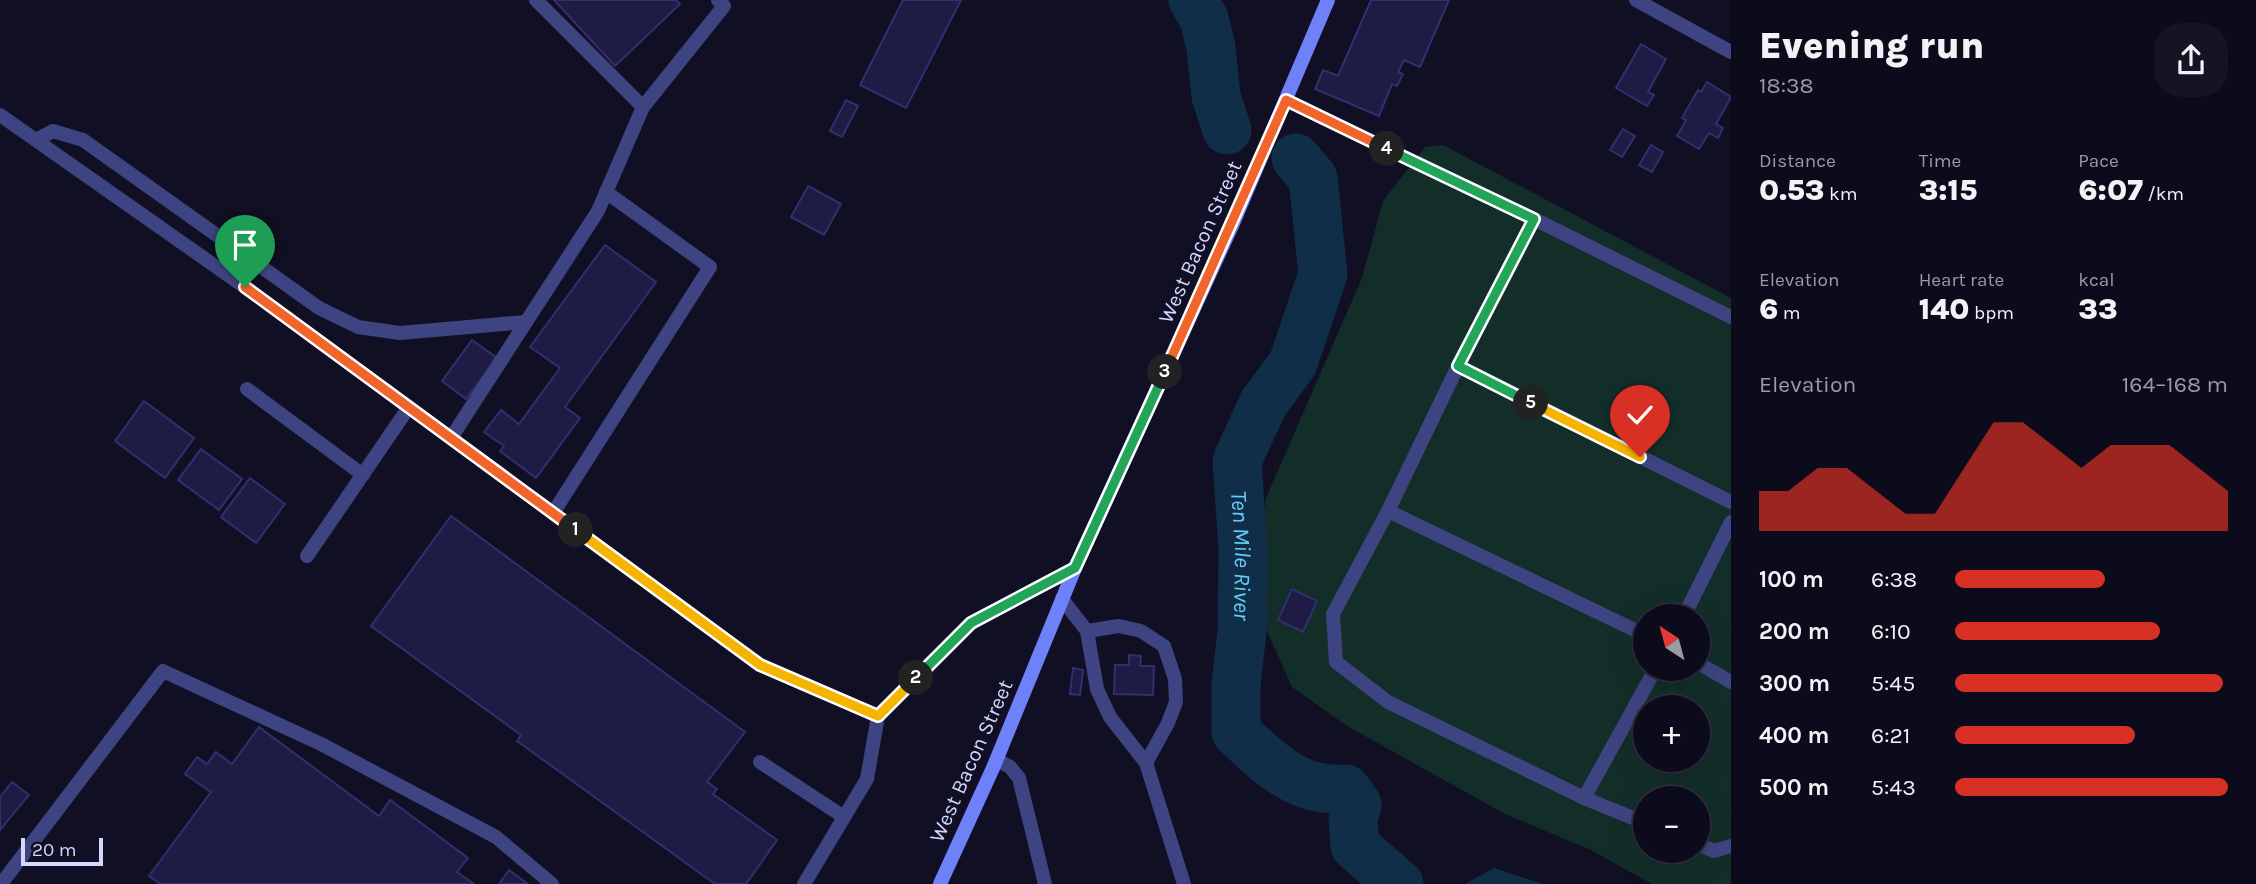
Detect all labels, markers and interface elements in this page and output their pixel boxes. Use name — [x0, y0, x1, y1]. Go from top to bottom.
text: Evening run — [1759, 23, 1984, 68]
button: share — [2154, 23, 2228, 97]
text: 18:38 — [1759, 72, 1814, 99]
pin: 4 — [1370, 132, 1404, 166]
text: 4 — [1381, 137, 1392, 159]
text: Distance — [1759, 150, 1836, 172]
text: Time — [1919, 150, 1961, 172]
text: Pace — [2078, 150, 2119, 172]
street label: West Bacon Street — [1153, 157, 1247, 327]
text: 0.53 — [1759, 172, 1824, 208]
text: 3:15 — [1919, 172, 1977, 208]
text: 6:07 — [2078, 172, 2143, 208]
text: km — [1824, 183, 1857, 205]
text: /km — [2143, 183, 2184, 205]
pin — [215, 215, 275, 287]
icon: arrive — [226, 226, 264, 264]
text: Elevation — [1759, 269, 1839, 291]
text: Heart rate — [1919, 269, 2004, 291]
text: kcal — [2078, 269, 2115, 291]
text: 6 — [1759, 291, 1778, 327]
text: 140 — [1919, 291, 1969, 327]
text: 33 — [2078, 291, 2118, 327]
text: m — [1778, 302, 1801, 324]
text: bpm — [1969, 302, 2014, 324]
pin: 3 — [1148, 354, 1182, 390]
text: 3 — [1159, 360, 1170, 382]
text: Elevation — [1759, 371, 1856, 398]
text: 164–168 m — [2122, 371, 2228, 398]
pin — [1610, 385, 1670, 457]
pin: 5 — [1514, 386, 1548, 420]
text: 5 — [1525, 391, 1536, 413]
icon: check — [1621, 396, 1659, 434]
water label: Ten Mile River — [1225, 490, 1256, 622]
pin: 1 — [558, 512, 594, 548]
text: 1 — [572, 518, 579, 540]
text: 100 m — [1759, 566, 1824, 593]
text: 6:38 — [1871, 566, 1917, 593]
north arrow — [1633, 604, 1710, 681]
map controls — [1633, 604, 1710, 863]
text: 200 m — [1759, 618, 1830, 645]
text: 6:10 — [1871, 618, 1911, 645]
pin: 2 — [898, 660, 934, 696]
text: 2 — [910, 666, 921, 688]
text: 300 m — [1759, 670, 1830, 697]
text: 5:45 — [1871, 670, 1915, 697]
street label: West Bacon Street — [924, 676, 1018, 846]
button: + — [1633, 695, 1710, 772]
text: 400 m — [1759, 722, 1829, 749]
text: 6:21 — [1871, 722, 1910, 749]
text: 500 m — [1759, 774, 1829, 801]
text: 5:43 — [1871, 774, 1916, 801]
button: − — [1633, 786, 1710, 863]
scale bar — [21, 835, 103, 867]
text: 20 m — [32, 839, 77, 861]

